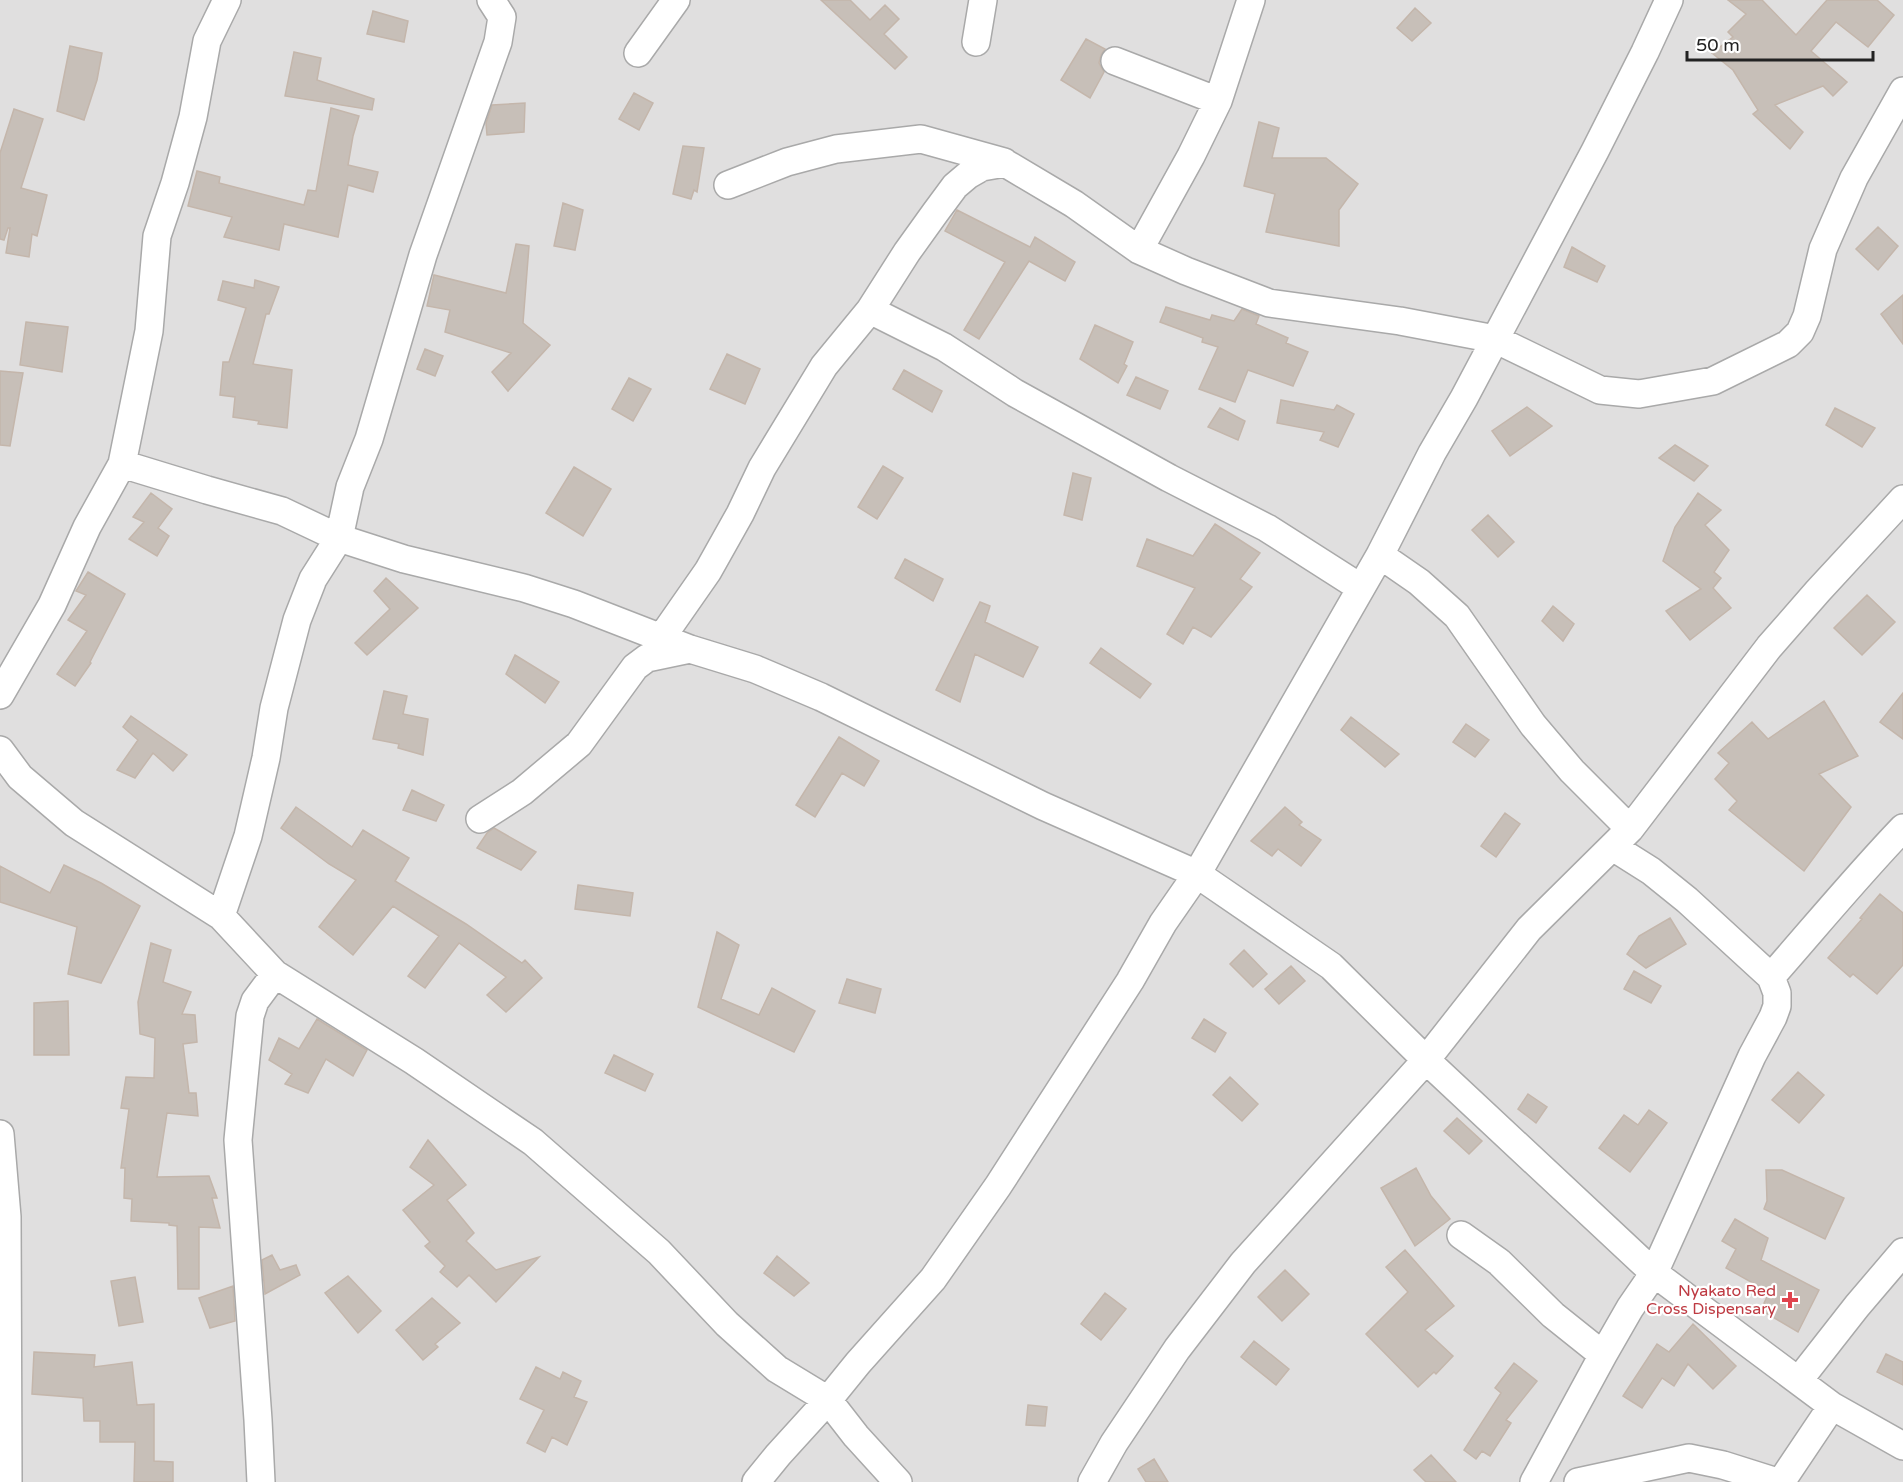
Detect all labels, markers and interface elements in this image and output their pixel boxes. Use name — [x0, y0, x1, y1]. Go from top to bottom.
scale bar — [1687, 24, 1873, 62]
text: 50 m — [1696, 34, 1740, 56]
place label: Nyakato Red Cross Dispensary — [1646, 1281, 1776, 1319]
marker: Nyakato Red Cross Dispensary — [1781, 1291, 1799, 1309]

